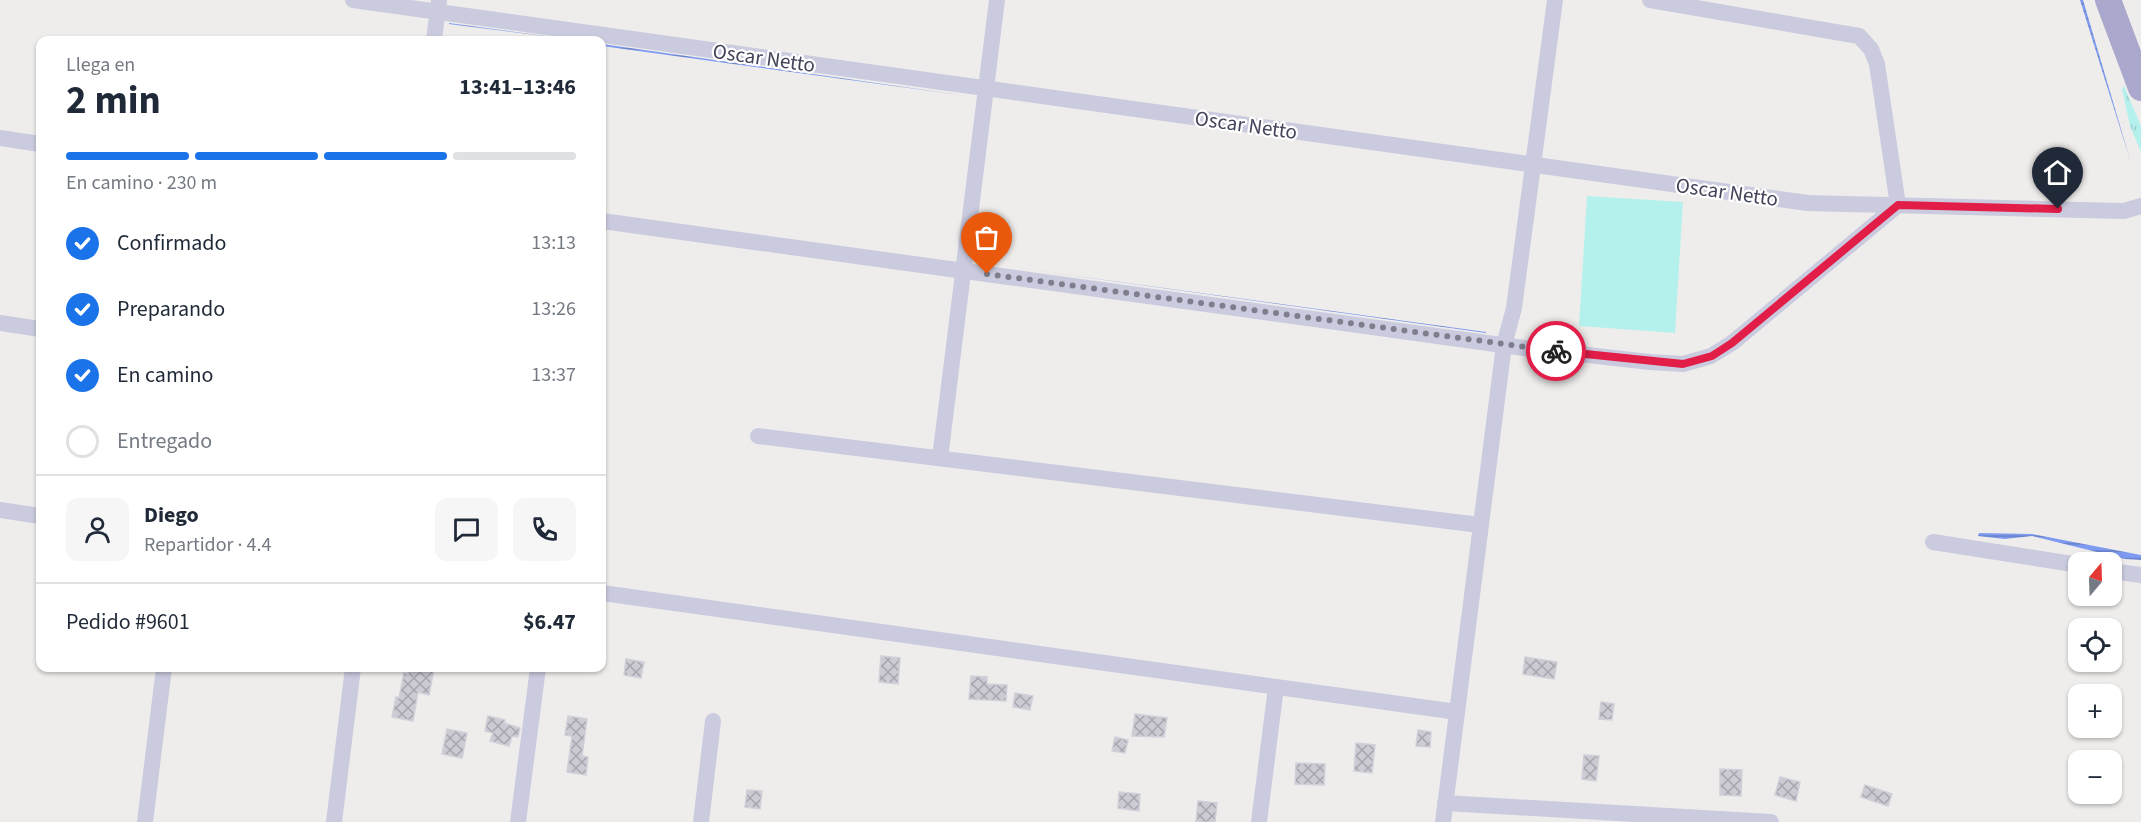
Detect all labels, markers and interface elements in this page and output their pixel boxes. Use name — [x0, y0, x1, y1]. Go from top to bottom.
street label: Oscar Netto — [711, 36, 817, 80]
text: Llega en — [66, 51, 135, 79]
text: 13:41–13:46 — [459, 71, 576, 103]
text: 2 min — [66, 73, 161, 129]
street label: Oscar Netto — [1193, 103, 1299, 147]
pin — [2032, 147, 2083, 209]
icon: home — [2041, 156, 2074, 189]
text: En camino · 230 m — [66, 169, 217, 197]
street label: Oscar Netto — [1674, 170, 1780, 214]
pin — [961, 212, 1012, 274]
icon: bag — [970, 221, 1003, 254]
icon: check — [66, 227, 99, 260]
text: Confirmado — [117, 227, 226, 259]
text: 13:13 — [531, 229, 576, 257]
icon: check — [66, 293, 99, 326]
text: Preparando — [117, 293, 225, 325]
text: 13:26 — [531, 295, 576, 323]
courier — [1526, 321, 1586, 381]
icon: bike — [1540, 335, 1573, 368]
icon: check — [66, 359, 99, 392]
text: En camino — [117, 359, 214, 391]
text: 13:37 — [531, 361, 576, 389]
text: Entregado — [117, 425, 212, 457]
button: person — [66, 498, 129, 561]
button: chat — [435, 498, 498, 561]
button: phone — [513, 498, 576, 561]
text: Diego — [144, 499, 199, 531]
text: Repartidor · 4.4 — [144, 531, 271, 559]
north arrow — [2068, 552, 2122, 606]
map controls — [2068, 552, 2122, 804]
text: Pedido #9601 — [66, 606, 190, 638]
text: $6.47 — [523, 606, 576, 638]
button: locate — [2068, 618, 2122, 672]
button: + — [2068, 684, 2122, 738]
button: − — [2068, 750, 2122, 804]

